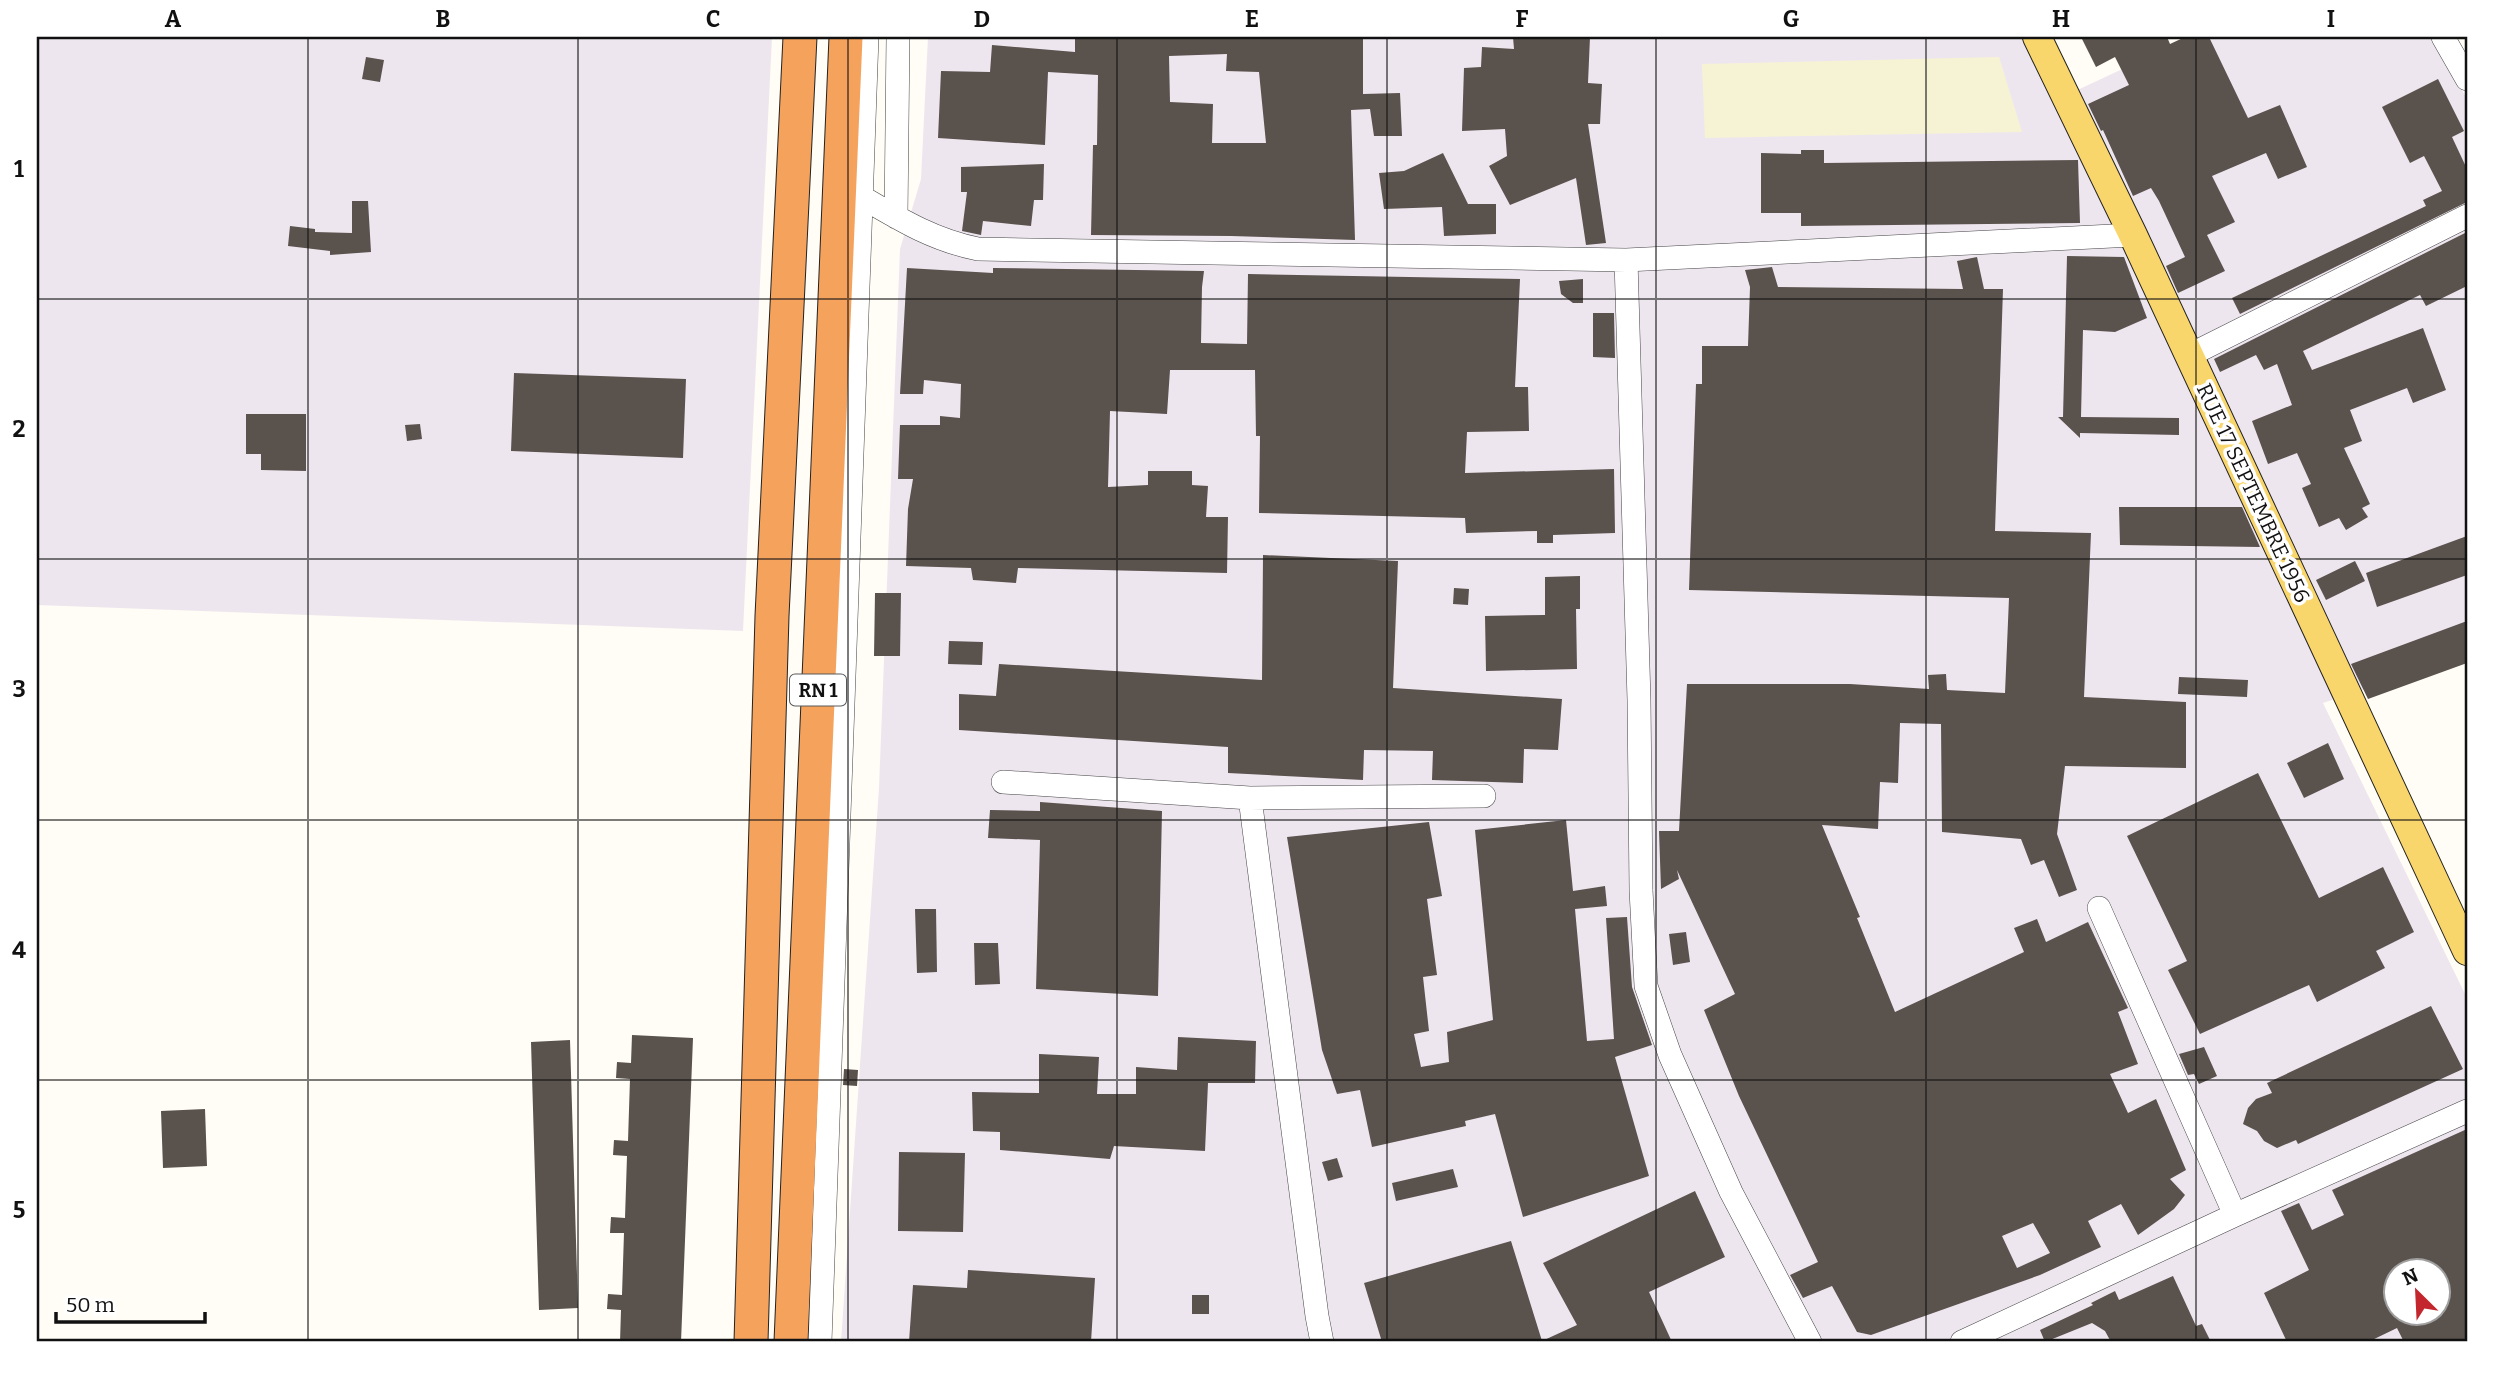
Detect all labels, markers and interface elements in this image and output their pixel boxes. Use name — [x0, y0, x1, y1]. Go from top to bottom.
text: A — [165, 5, 182, 33]
text: B — [436, 5, 450, 33]
text: C — [706, 5, 720, 33]
text: D — [974, 5, 990, 33]
text: E — [1245, 5, 1259, 33]
text: F — [1516, 5, 1529, 33]
text: G — [1783, 5, 1800, 33]
text: H — [2052, 5, 2070, 33]
text: I — [2327, 5, 2335, 33]
text: 1 — [14, 155, 24, 183]
street label: RUE 17 SEPTEMBRE 1956 — [2191, 379, 2315, 607]
text: 2 — [13, 415, 26, 443]
road number: RN 1 — [790, 674, 846, 706]
text: 3 — [12, 675, 26, 703]
text: 4 — [12, 936, 26, 964]
text: 5 — [13, 1196, 25, 1224]
north arrow — [2382, 1256, 2452, 1326]
text: N — [2399, 1263, 2422, 1290]
scale bar — [56, 1281, 205, 1325]
text: 50 m — [66, 1292, 115, 1318]

